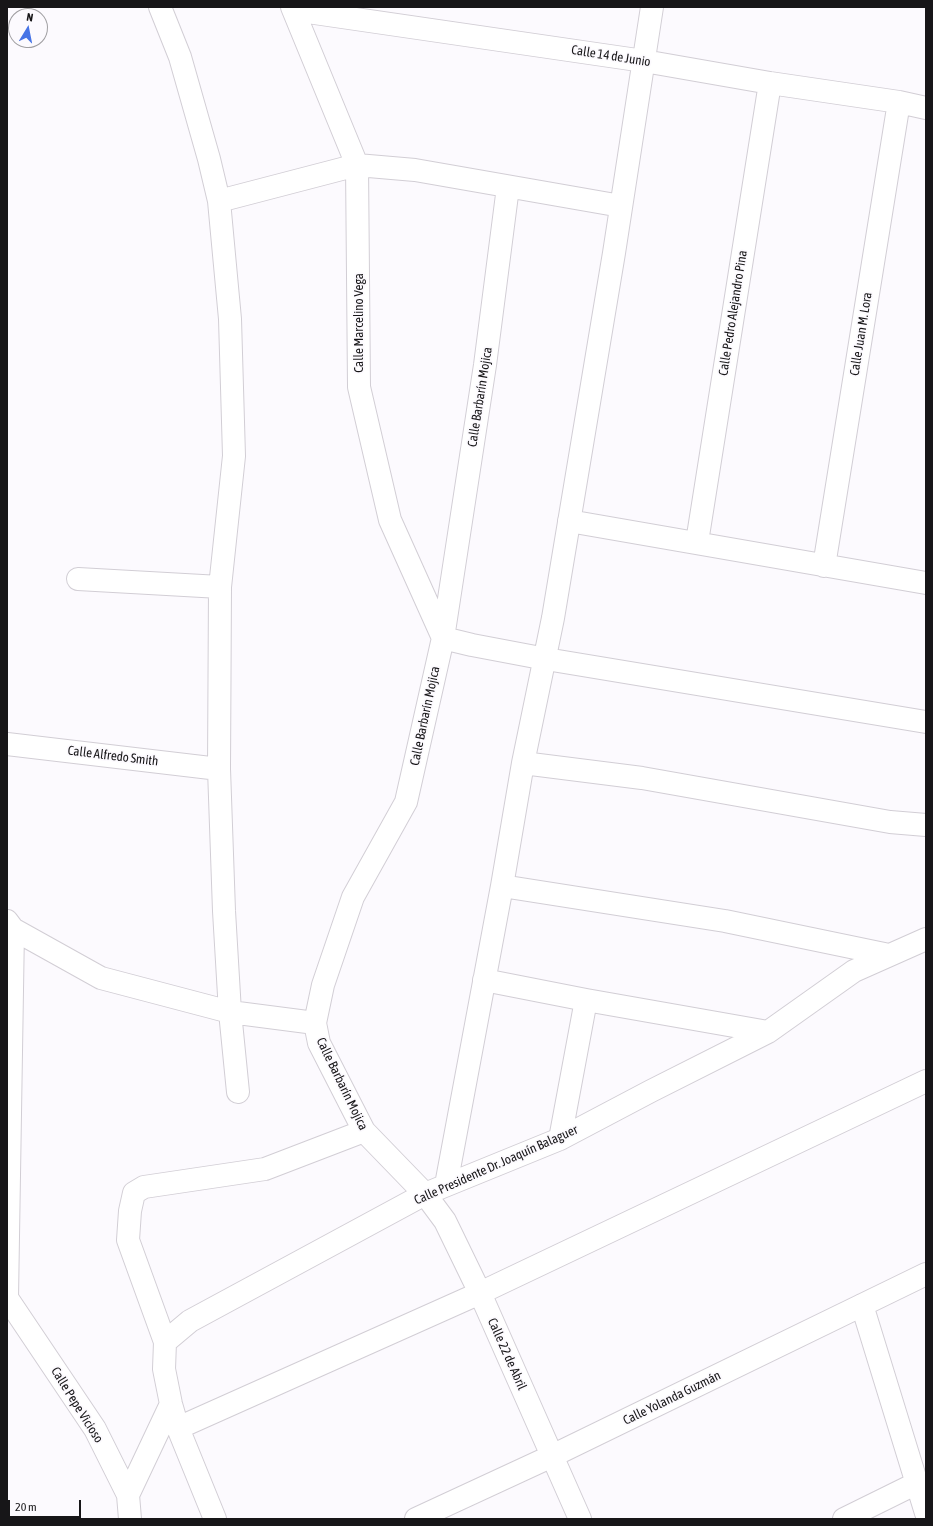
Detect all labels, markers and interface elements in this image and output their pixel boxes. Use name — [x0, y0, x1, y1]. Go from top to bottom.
north arrow — [8, 8, 48, 48]
text: N — [26, 11, 34, 24]
street label: Calle 14 de Junio — [570, 42, 652, 70]
street label: Calle Pedro Alejandro Pina — [715, 249, 751, 377]
street label: Calle Marcelino Vega — [351, 273, 367, 373]
street label: Calle Juan M. Lora — [847, 291, 875, 377]
street label: Calle Barbarín Mojica — [464, 346, 496, 448]
street label: Calle Barbarín Mojica — [407, 665, 443, 767]
street label: Calle Alfredo Smith — [67, 743, 159, 769]
street label: Calle Barbarín Mojica — [313, 1035, 371, 1133]
street label: Calle Presidente Dr. Joaquín Balaguer — [412, 1122, 580, 1208]
street label: Calle 22 de Abril — [484, 1316, 530, 1392]
street label: Calle Pepe Vicioso — [48, 1364, 106, 1446]
street label: Calle Yolanda Guzmán — [621, 1368, 723, 1428]
scale bar — [10, 1492, 83, 1518]
text: 20 m — [15, 1500, 37, 1514]

